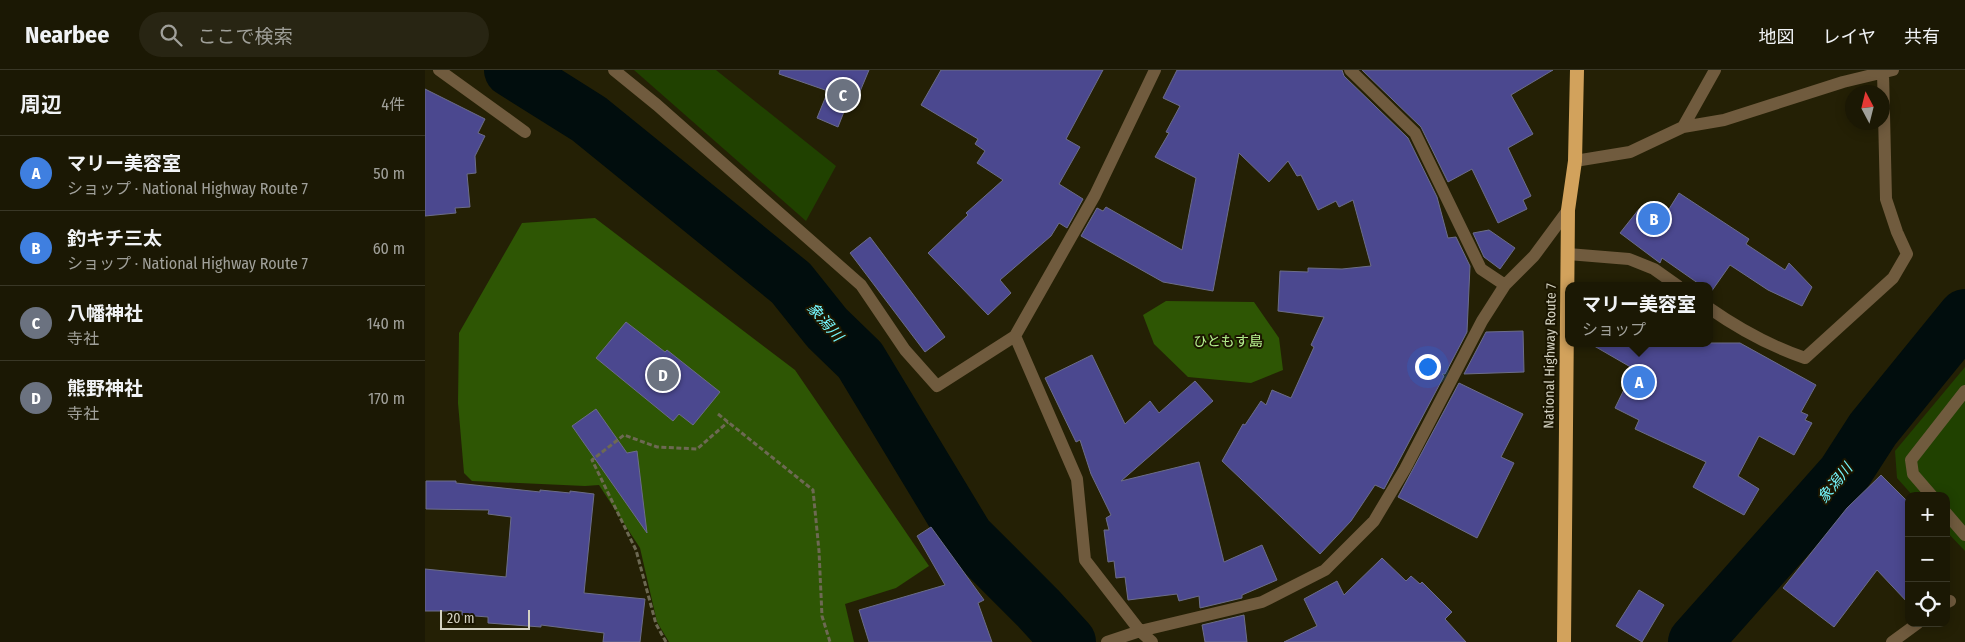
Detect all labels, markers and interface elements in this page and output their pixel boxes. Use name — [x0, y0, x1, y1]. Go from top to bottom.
search box — [139, 12, 489, 57]
text: Nearbee — [25, 21, 109, 49]
icon: search — [157, 21, 185, 49]
text: ここで検索 — [197, 25, 292, 48]
text: 地図 — [1759, 26, 1795, 48]
text: レイヤ — [1823, 26, 1876, 48]
text: 共有 — [1904, 26, 1940, 48]
pin: C — [827, 76, 859, 114]
north arrow — [1845, 85, 1890, 130]
text: 周辺 — [20, 92, 62, 118]
text: 4件 — [381, 95, 405, 114]
text: マリー美容室 — [67, 152, 181, 175]
text: A — [32, 164, 40, 183]
text: 50 m — [373, 164, 405, 183]
text: ショップ · National Highway Route 7 — [67, 179, 308, 198]
pin: B — [1638, 200, 1670, 238]
text: 釣キチ三太 — [67, 227, 162, 250]
text: B — [32, 239, 40, 258]
text: 60 m — [373, 239, 405, 258]
text: ショップ · National Highway Route 7 — [67, 254, 308, 273]
popup — [1565, 282, 1713, 347]
street label: National Highway Route 7 — [1540, 283, 1560, 429]
text: マリー美容室 — [1582, 293, 1696, 316]
water label: 象潟川 — [803, 299, 848, 346]
text: 八幡神社 — [67, 302, 143, 325]
text: C — [32, 314, 40, 333]
text: 140 m — [367, 314, 405, 333]
text: ショップ — [1582, 320, 1646, 339]
text: 寺社 — [67, 329, 99, 348]
park label: ひともす島 — [1193, 333, 1263, 350]
your location — [1415, 354, 1441, 380]
pin: D — [647, 356, 679, 394]
pin: A — [1623, 363, 1655, 401]
text: 熊野神社 — [67, 377, 143, 400]
text: D — [31, 389, 41, 408]
text: 170 m — [368, 389, 405, 408]
text: 寺社 — [67, 404, 99, 423]
water label: 象潟川 — [1814, 458, 1857, 506]
map controls — [1905, 492, 1950, 627]
button: + — [1905, 492, 1950, 537]
button: − — [1905, 537, 1950, 582]
button: locate — [1905, 582, 1950, 627]
scale bar — [440, 607, 530, 630]
text: 20 m — [447, 610, 475, 627]

